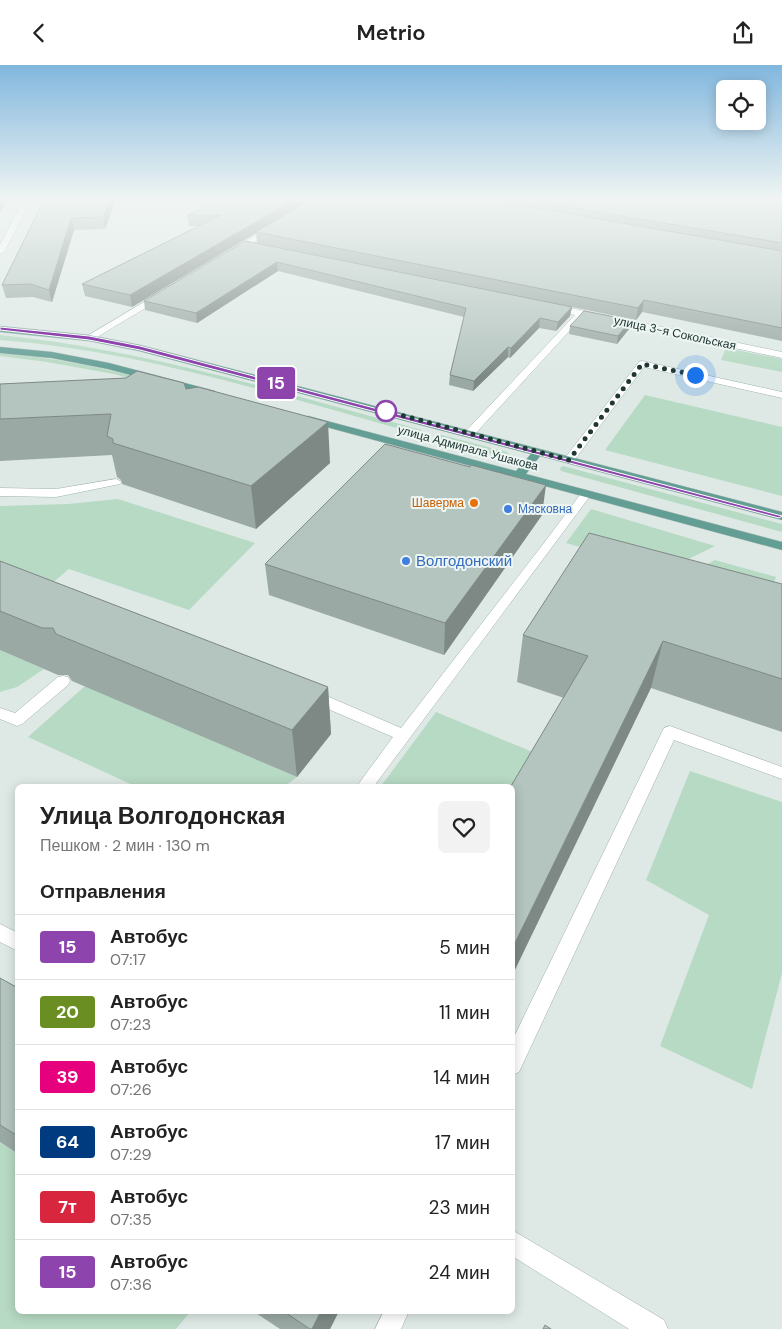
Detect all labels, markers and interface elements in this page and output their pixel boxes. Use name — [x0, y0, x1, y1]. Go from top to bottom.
text: Metrio — [356, 18, 426, 47]
icon: back — [25, 19, 53, 47]
icon: share — [729, 19, 757, 47]
map controls — [716, 80, 766, 130]
button: locate — [716, 80, 766, 130]
street label: улица 3-я Сокольская — [612, 312, 738, 354]
your location — [683, 363, 708, 388]
line badge: 15 — [254, 367, 298, 399]
text: 15 — [267, 371, 285, 395]
unlabelled marker — [375, 400, 397, 422]
street label: улица Адмирала Ушакова — [396, 422, 540, 475]
place label: Шаверма — [412, 495, 464, 511]
marker: Шаверма — [468, 497, 480, 509]
place label: Мясковна — [518, 501, 573, 517]
marker: Мясковна — [502, 503, 514, 515]
place label: Волгодонский — [416, 551, 512, 571]
marker: Волгодонский — [400, 555, 412, 567]
text: Улица Волгодонская — [40, 800, 285, 831]
button: heart — [438, 801, 490, 853]
text: Пешком · 2 мин · 130 m — [40, 835, 210, 856]
text: Отправления — [40, 879, 166, 904]
text: Автобус — [110, 924, 188, 949]
text: 15 — [59, 935, 76, 959]
text: 5 мин — [439, 935, 490, 960]
text: 07:17 — [110, 949, 146, 970]
text: Автобус — [110, 989, 188, 1014]
text: 20 — [56, 1000, 79, 1024]
text: 11 мин — [439, 1000, 490, 1025]
text: 07:23 — [110, 1014, 151, 1035]
text: Автобус — [110, 1054, 188, 1079]
text: 39 — [57, 1065, 78, 1089]
text: 14 мин — [433, 1065, 490, 1090]
text: 07:26 — [110, 1079, 152, 1100]
text: Автобус — [110, 1119, 188, 1144]
text: 64 — [56, 1130, 79, 1154]
text: 17 мин — [435, 1130, 490, 1155]
text: 07:29 — [110, 1144, 152, 1165]
text: Автобус — [110, 1184, 188, 1209]
text: 7т — [58, 1195, 77, 1219]
text: 23 мин — [429, 1195, 490, 1220]
text: 07:35 — [110, 1209, 152, 1230]
text: Автобус — [110, 1249, 188, 1274]
text: 15 — [59, 1260, 76, 1284]
text: 24 мин — [429, 1260, 490, 1285]
text: 07:36 — [110, 1274, 152, 1295]

